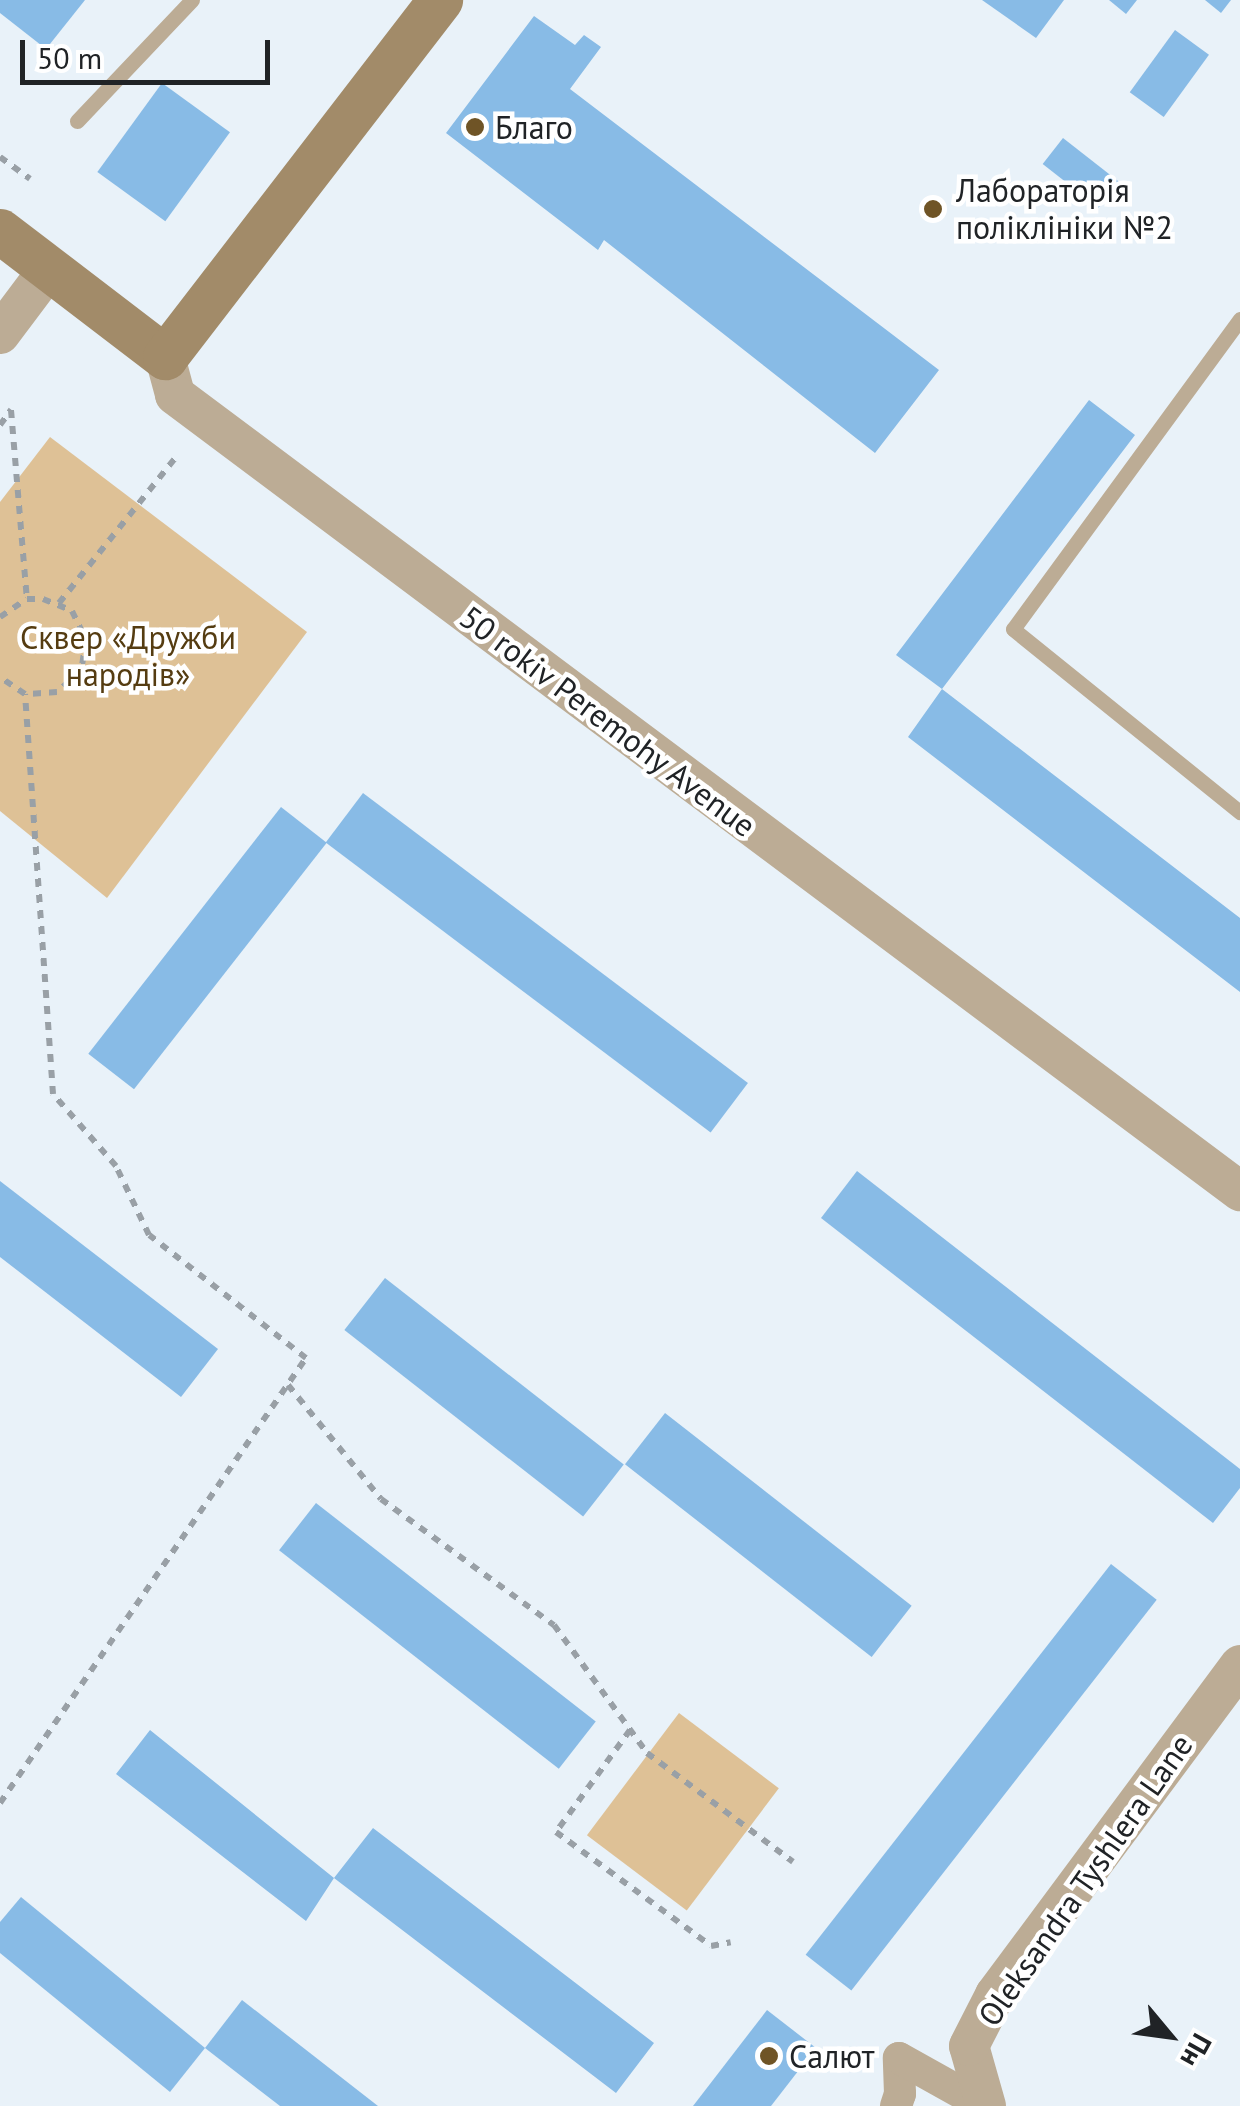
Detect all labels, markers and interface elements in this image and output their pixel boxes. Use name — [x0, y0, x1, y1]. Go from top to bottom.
scale bar — [25, 20, 275, 82]
text: 50 m — [37, 38, 102, 77]
place label: Благо — [495, 108, 573, 146]
marker: Благо — [464, 116, 486, 138]
place label: Лабораторія поліклініки №2 — [956, 172, 1173, 247]
marker: Лабораторія поліклініки №2 — [920, 196, 946, 222]
street label: 50 rokiv Peremohy Avenue — [451, 596, 765, 846]
park label: Сквер «Дружби народів» — [20, 619, 236, 694]
street label: Oleksandra Tyshlera Lane — [969, 1726, 1201, 2034]
north arrow — [1120, 1986, 1220, 2086]
text: Пн — [1173, 2027, 1221, 2074]
place label: Салют — [789, 2037, 874, 2075]
marker: Салют — [758, 2045, 780, 2067]

